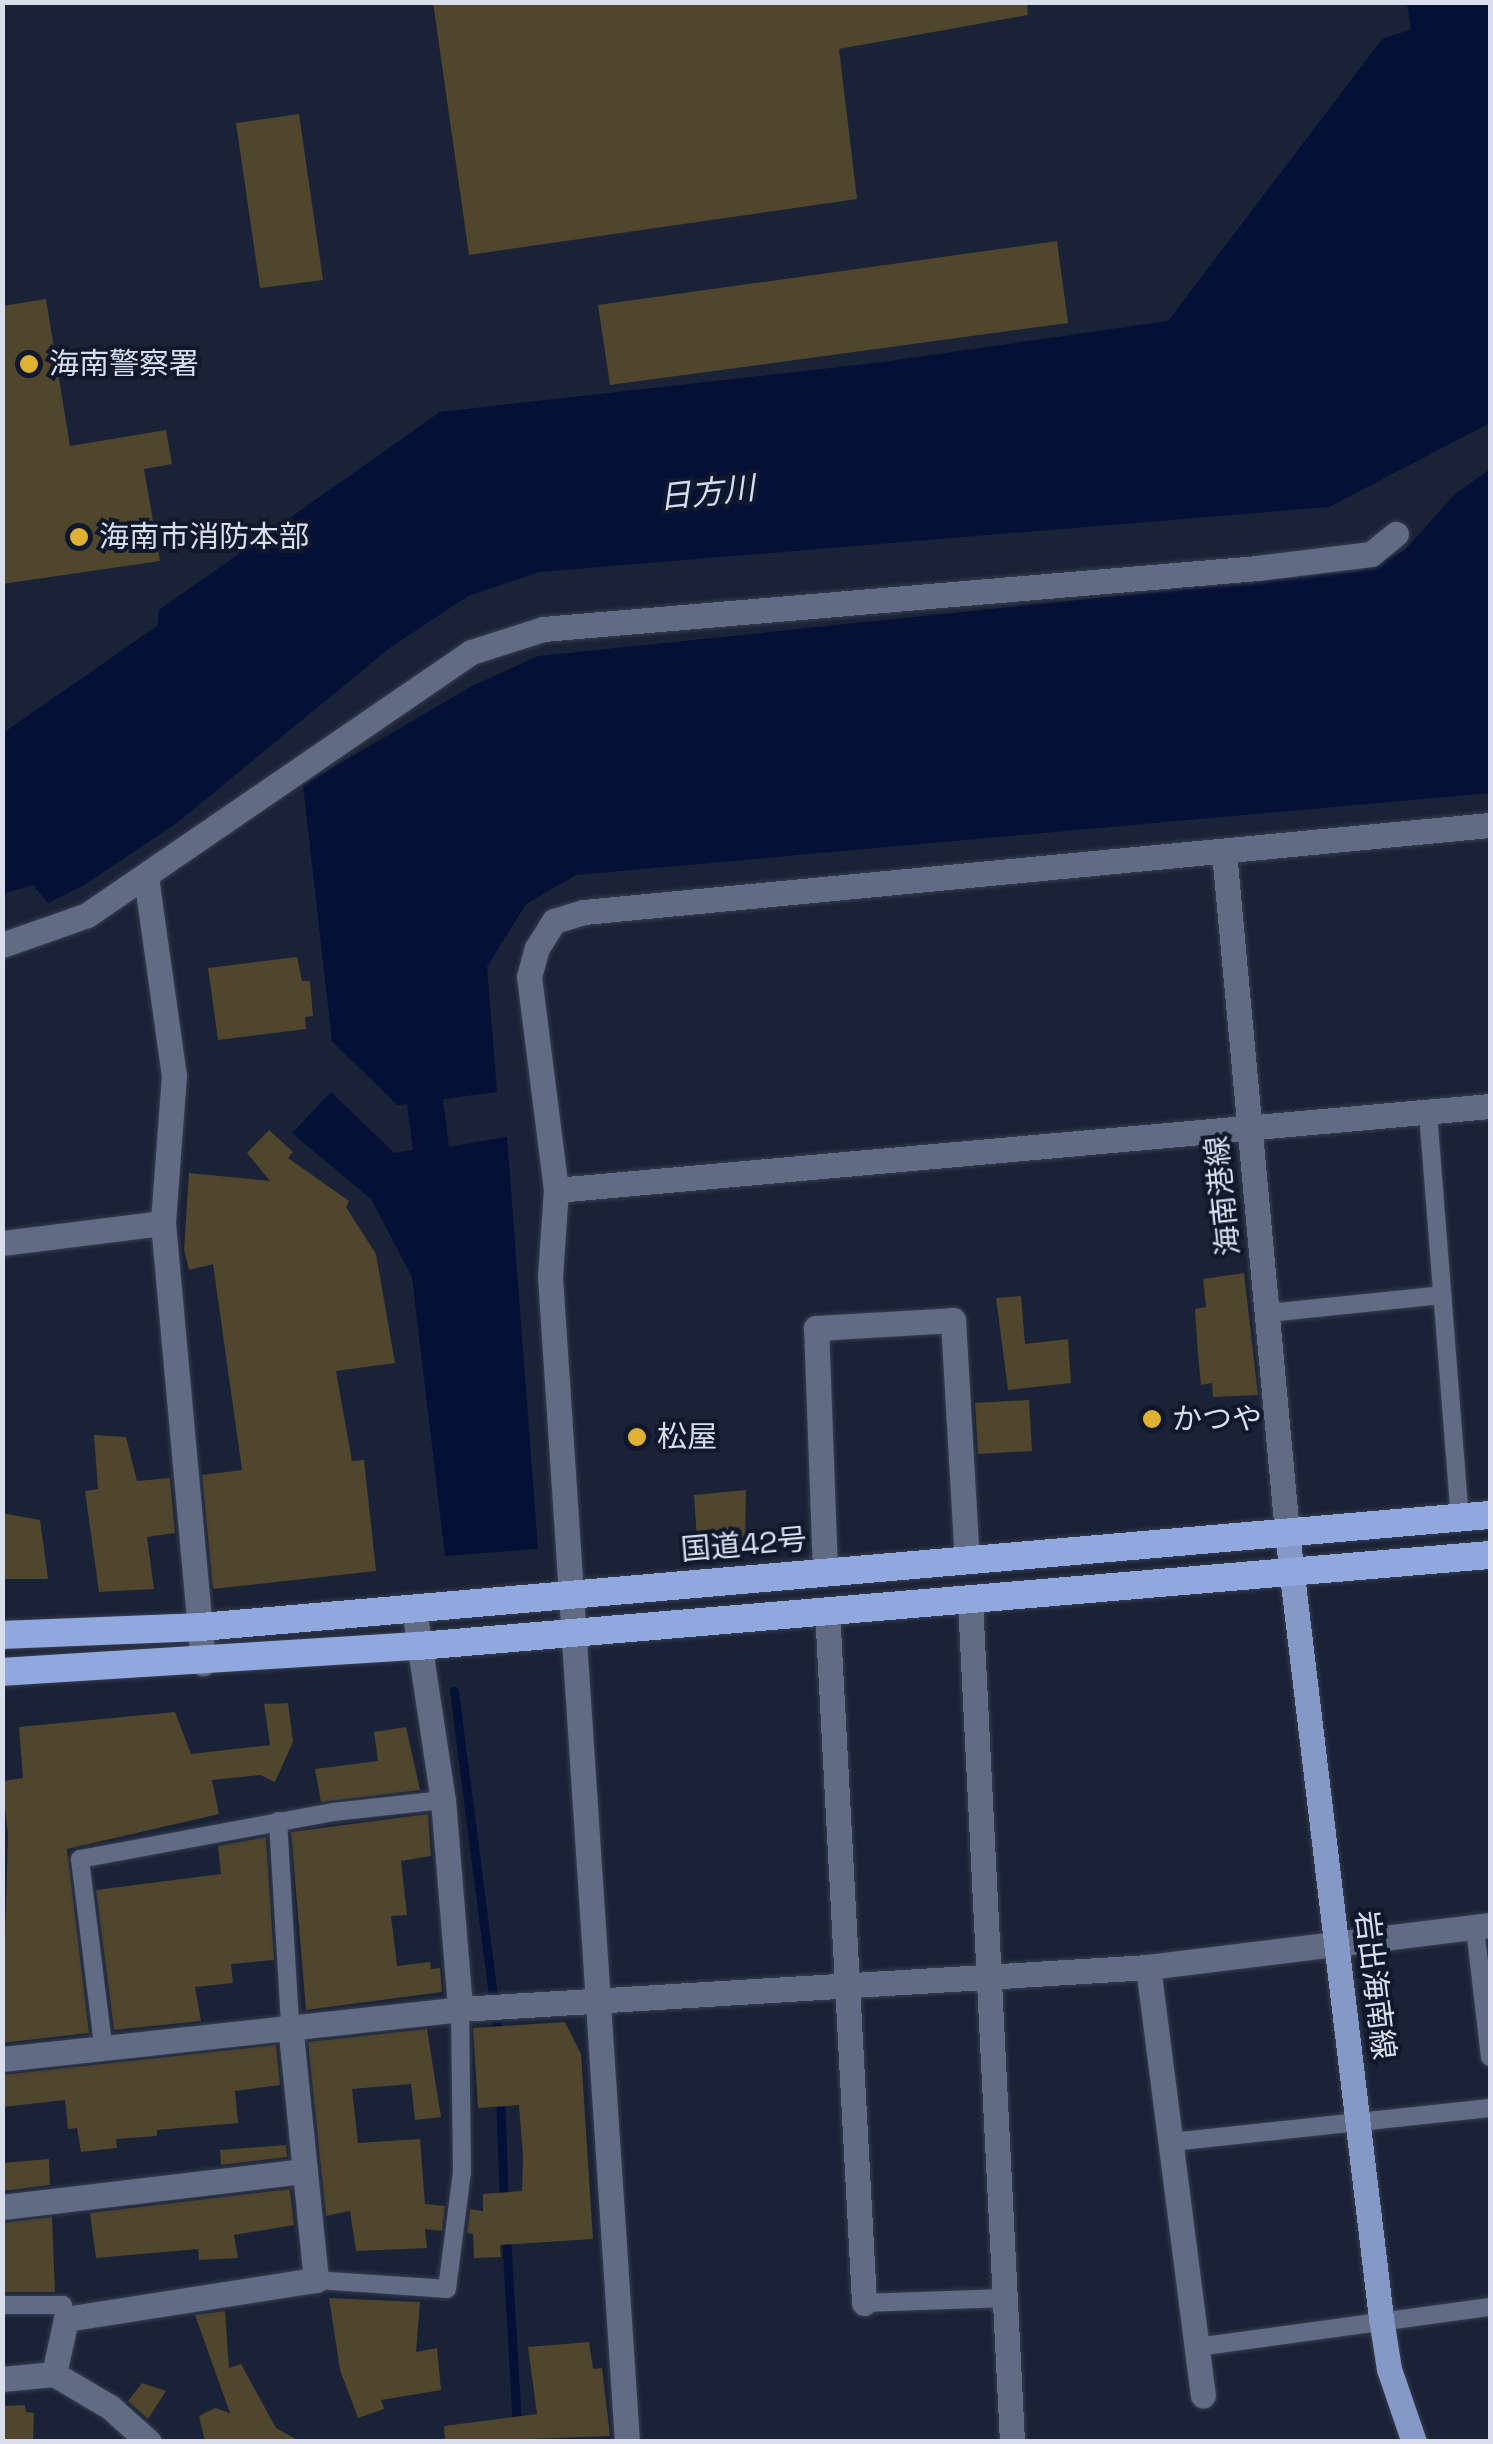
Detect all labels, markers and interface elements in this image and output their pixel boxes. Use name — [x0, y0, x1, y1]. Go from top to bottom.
place label: 海南警察署 — [49, 346, 199, 382]
marker: 海南警察署 — [18, 353, 40, 375]
water label: 日方川 — [657, 469, 757, 517]
place label: 海南市消防本部 — [99, 519, 309, 555]
marker: 海南市消防本部 — [68, 526, 90, 548]
street label: 海南港線 — [1199, 1134, 1247, 1258]
place label: かつや — [1172, 1401, 1262, 1437]
marker: かつや — [1141, 1408, 1163, 1430]
place label: 松屋 — [657, 1419, 717, 1455]
marker: 松屋 — [626, 1426, 648, 1448]
street label: 国道42号 — [679, 1522, 809, 1568]
street label: 岩出海南線 — [1348, 1908, 1402, 2062]

